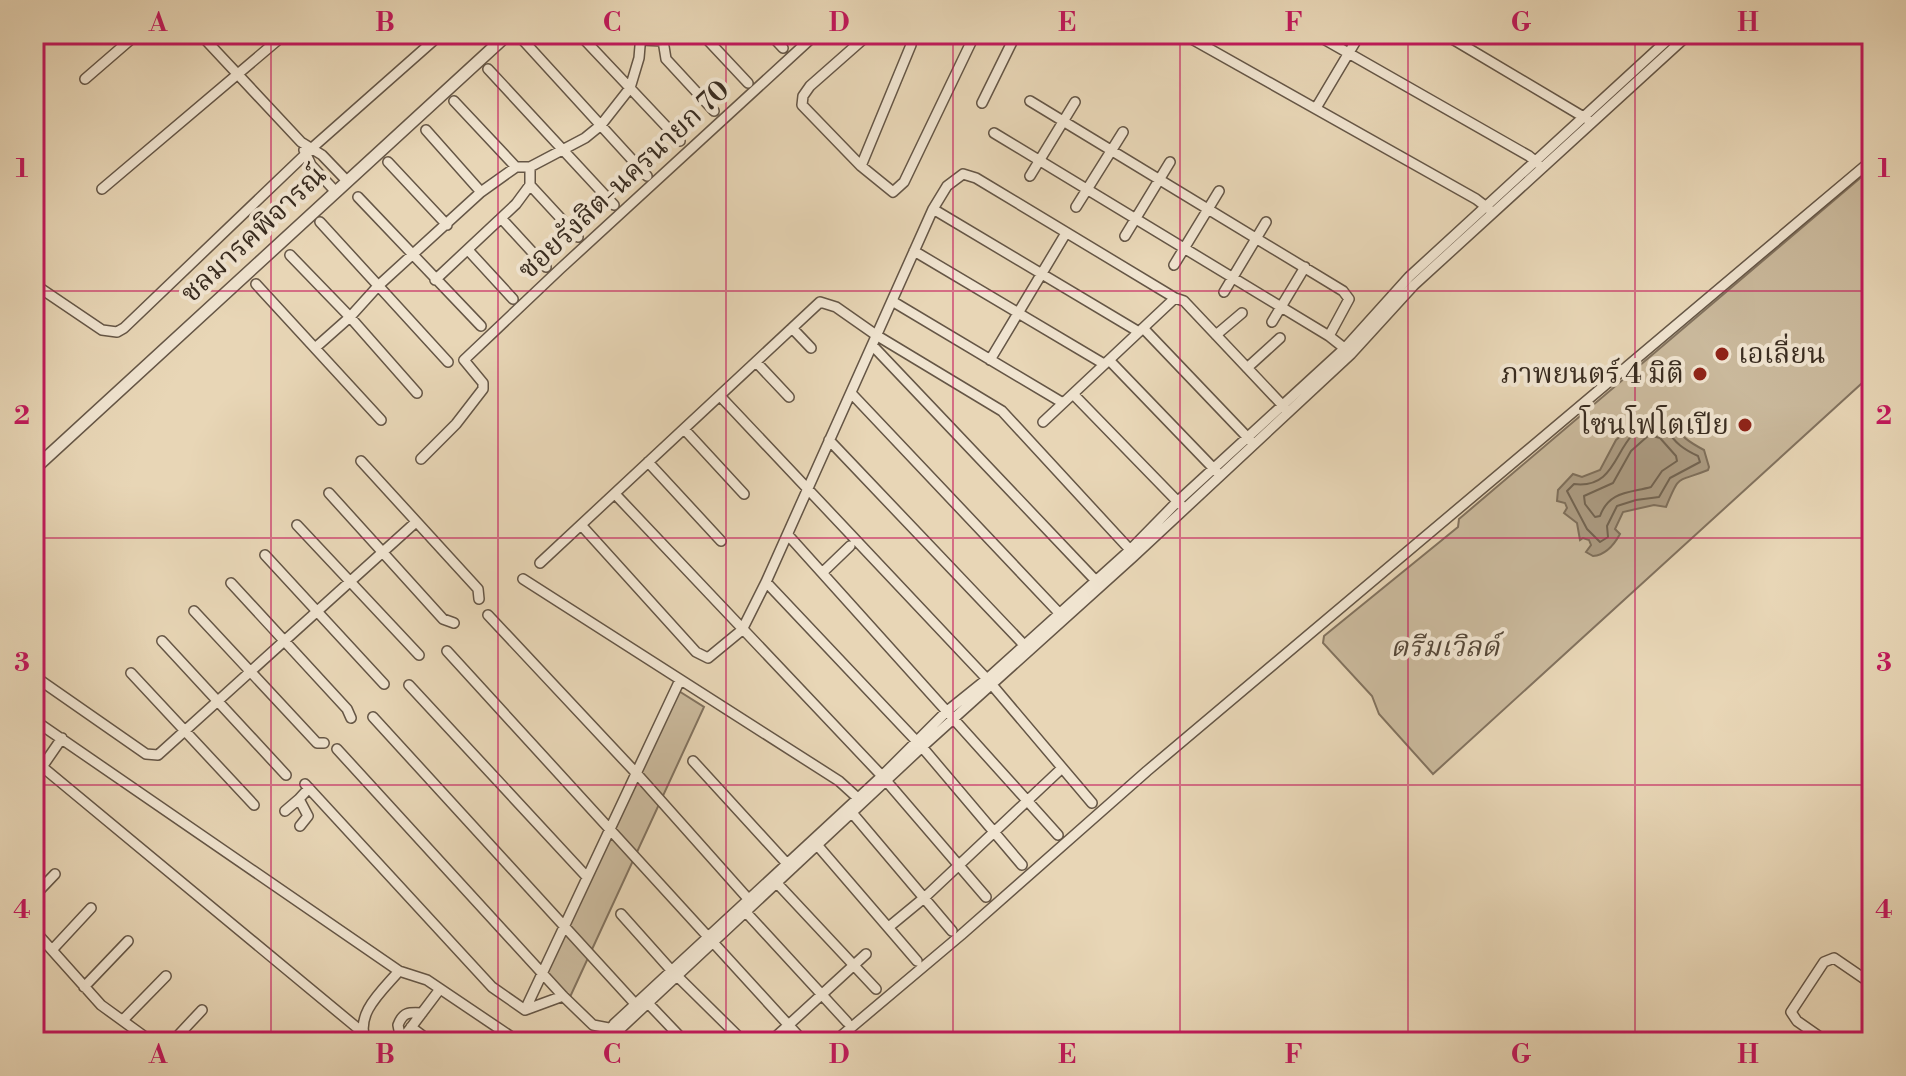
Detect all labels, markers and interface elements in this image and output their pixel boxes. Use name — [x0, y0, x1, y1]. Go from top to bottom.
text: A — [148, 7, 168, 39]
text: B — [375, 7, 395, 39]
text: C — [603, 7, 621, 39]
text: D — [829, 7, 849, 39]
text: E — [1058, 7, 1076, 39]
text: F — [1285, 7, 1303, 39]
text: G — [1511, 7, 1532, 39]
text: H — [1737, 7, 1759, 39]
street label: ซอยรังสิต-นครนายก 70 — [511, 73, 737, 287]
text: 1 — [16, 153, 29, 185]
text: 1 — [1878, 153, 1891, 185]
street label: ชลมารคพิจารณ์ — [174, 158, 334, 310]
place label: เอเลี่ยน — [1738, 333, 1825, 372]
marker: เอเลี่ยน — [1713, 345, 1731, 363]
place label: ภาพยนตร์ 4 มิติ — [1501, 357, 1684, 392]
marker: ภาพยนตร์ 4 มิติ — [1691, 365, 1709, 383]
text: 2 — [14, 400, 30, 432]
text: 2 — [1876, 400, 1892, 432]
place label: โซนโฟโตเปีย — [1579, 405, 1729, 443]
marker: โซนโฟโตเปีย — [1736, 416, 1754, 434]
park label: ดรีมเวิลด์ — [1391, 630, 1504, 665]
text: 3 — [14, 647, 30, 679]
text: 3 — [1876, 647, 1892, 679]
text: 4 — [13, 894, 31, 926]
text: 4 — [1875, 894, 1893, 926]
text: A — [148, 1039, 168, 1071]
text: B — [375, 1039, 395, 1071]
text: C — [603, 1039, 621, 1071]
text: D — [829, 1039, 849, 1071]
text: E — [1058, 1039, 1076, 1071]
text: F — [1285, 1039, 1303, 1071]
text: G — [1511, 1039, 1532, 1071]
text: H — [1737, 1039, 1759, 1071]

